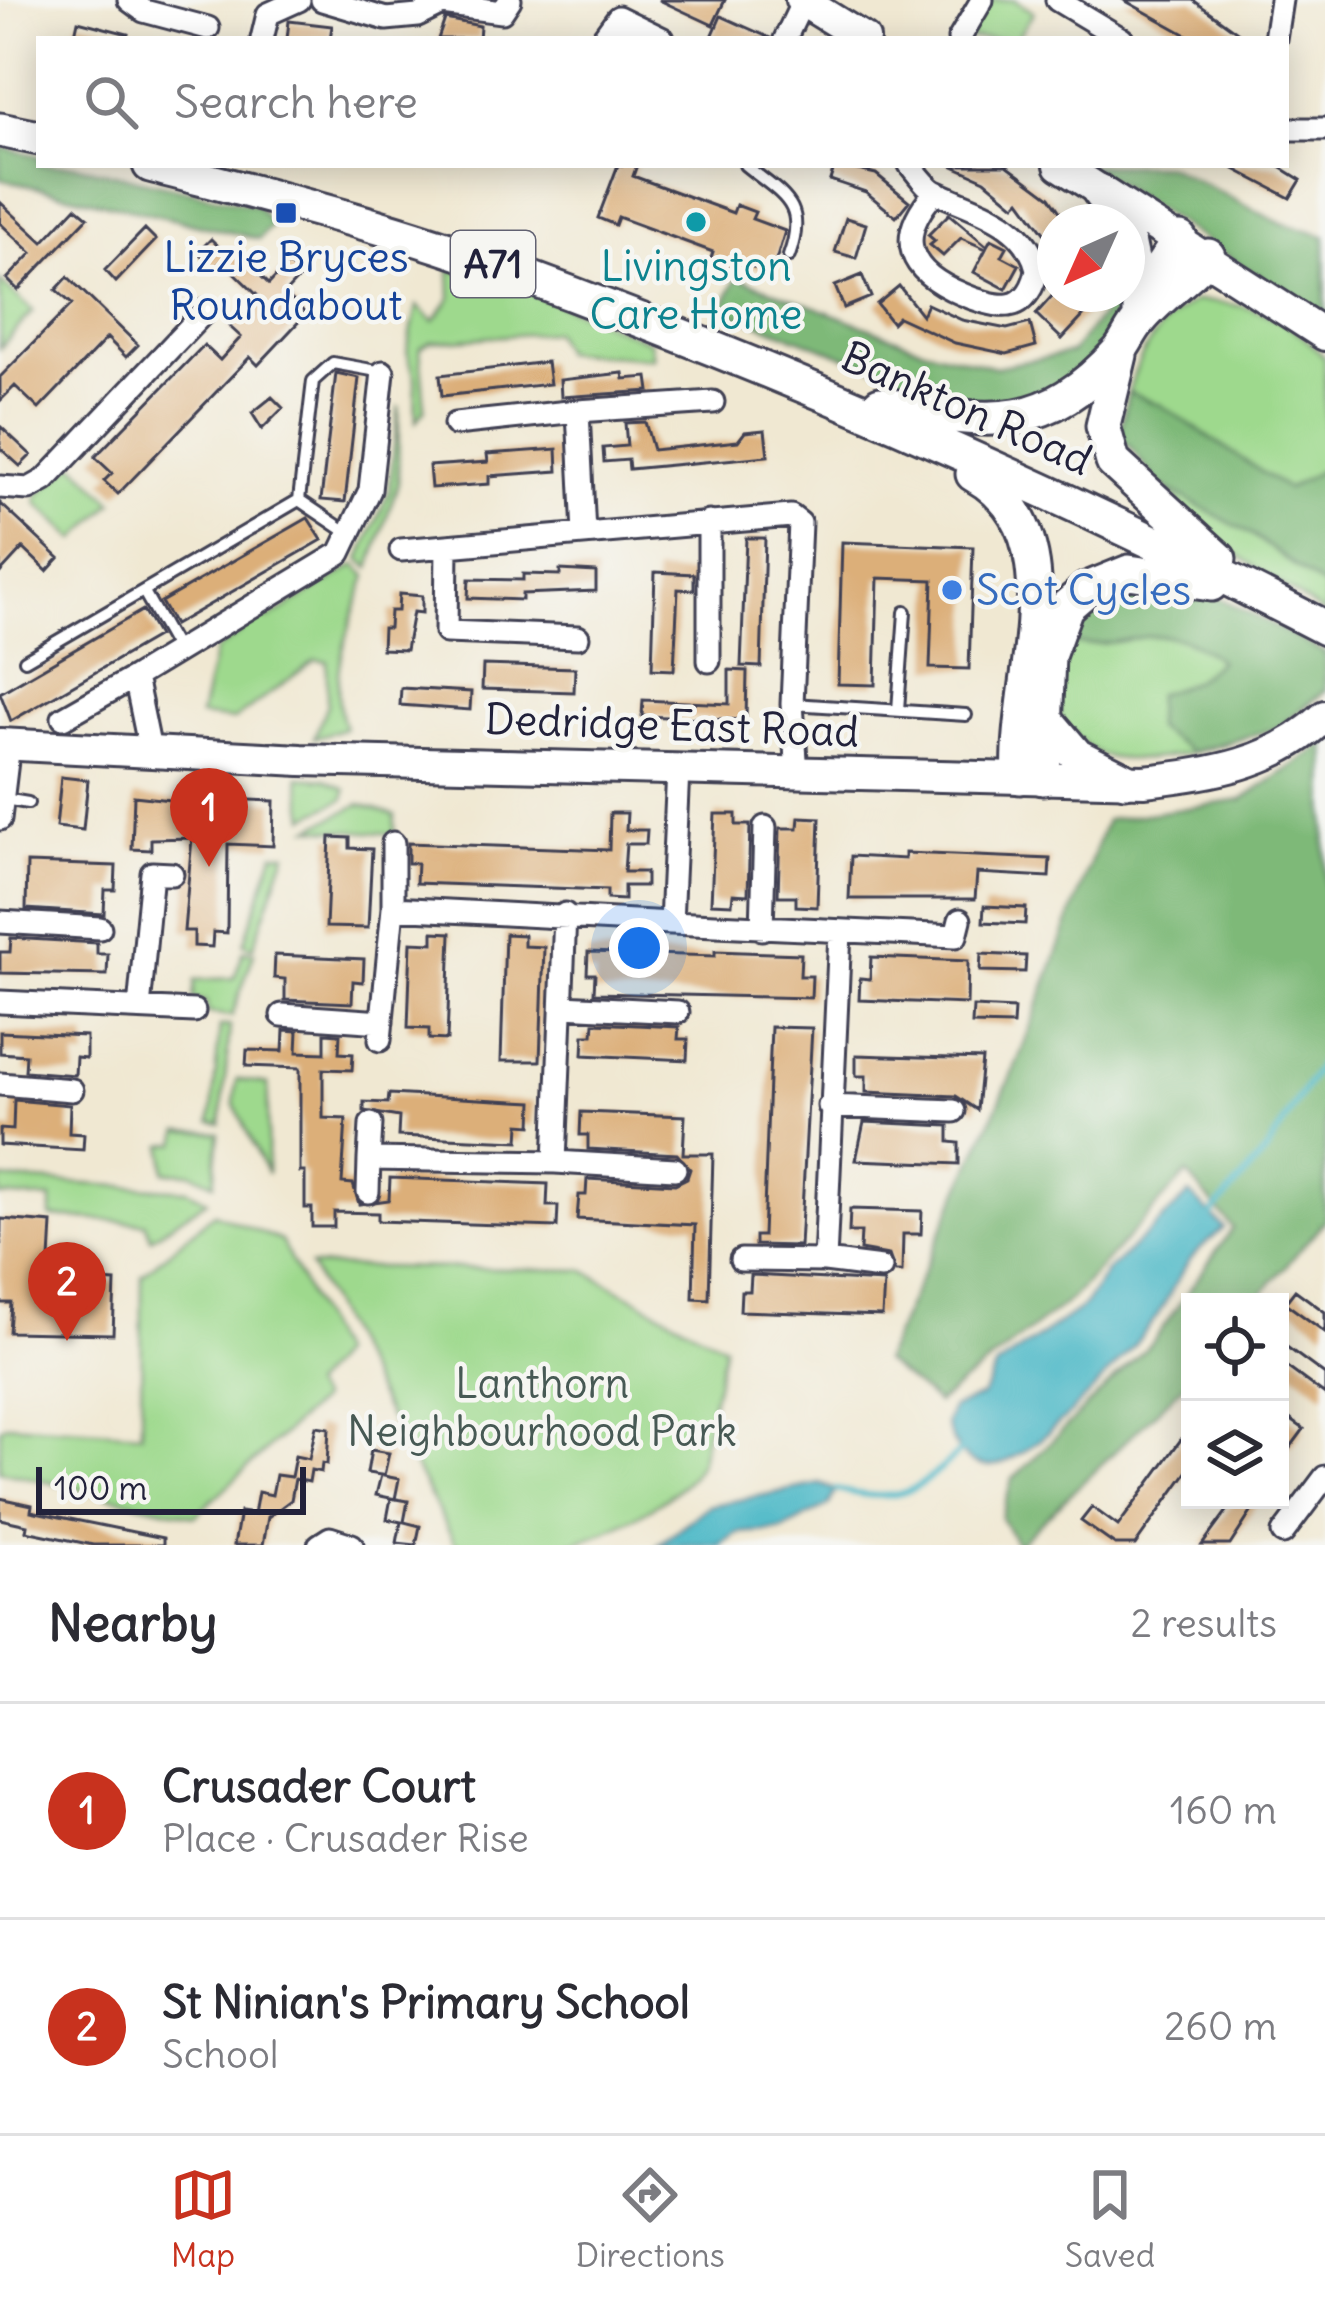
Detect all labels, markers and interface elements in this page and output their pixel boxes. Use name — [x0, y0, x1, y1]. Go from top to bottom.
search box — [36, 36, 1289, 168]
icon: search — [78, 69, 144, 135]
text: Search here — [174, 74, 418, 130]
marker: Lizzie Bryces Roundabout — [273, 200, 299, 226]
north arrow — [1037, 204, 1145, 312]
marker: Livingston Care Home — [683, 209, 709, 235]
place label: Lizzie Bryces Roundabout — [163, 231, 409, 331]
road number: A71 — [451, 231, 535, 297]
place label: Livingston Care Home — [589, 240, 803, 340]
street label: Bankton Road — [834, 330, 1100, 486]
place label: Scot Cycles — [976, 564, 1191, 616]
marker: Scot Cycles — [939, 577, 965, 603]
street label: Dedridge East Road — [484, 692, 860, 758]
pin: 1 — [170, 768, 248, 867]
your location — [609, 918, 669, 978]
pin: 2 — [28, 1242, 106, 1341]
map controls — [1181, 1293, 1289, 1509]
button: locate — [1181, 1293, 1289, 1401]
park label: Lanthorn Neighbourhood Park — [347, 1357, 737, 1457]
button: layers — [1181, 1401, 1289, 1509]
scale bar — [36, 1461, 306, 1514]
text: 100 m — [54, 1467, 147, 1509]
text: Nearby — [48, 1591, 217, 1655]
text: 2 results — [1130, 1599, 1277, 1648]
text: Crusader Court — [162, 1758, 476, 1814]
text: 1 — [79, 1786, 95, 1835]
text: 160 m — [1170, 1786, 1277, 1835]
text: Place · Crusader Rise — [162, 1814, 529, 1863]
text: St Ninian's Primary School — [162, 1974, 690, 2030]
text: 2 — [76, 2002, 98, 2051]
text: 260 m — [1164, 2002, 1277, 2051]
text: School — [162, 2030, 279, 2079]
tab: Map — [170, 2162, 236, 2276]
tab: Directions — [576, 2162, 725, 2276]
tab: Saved — [1065, 2162, 1155, 2276]

